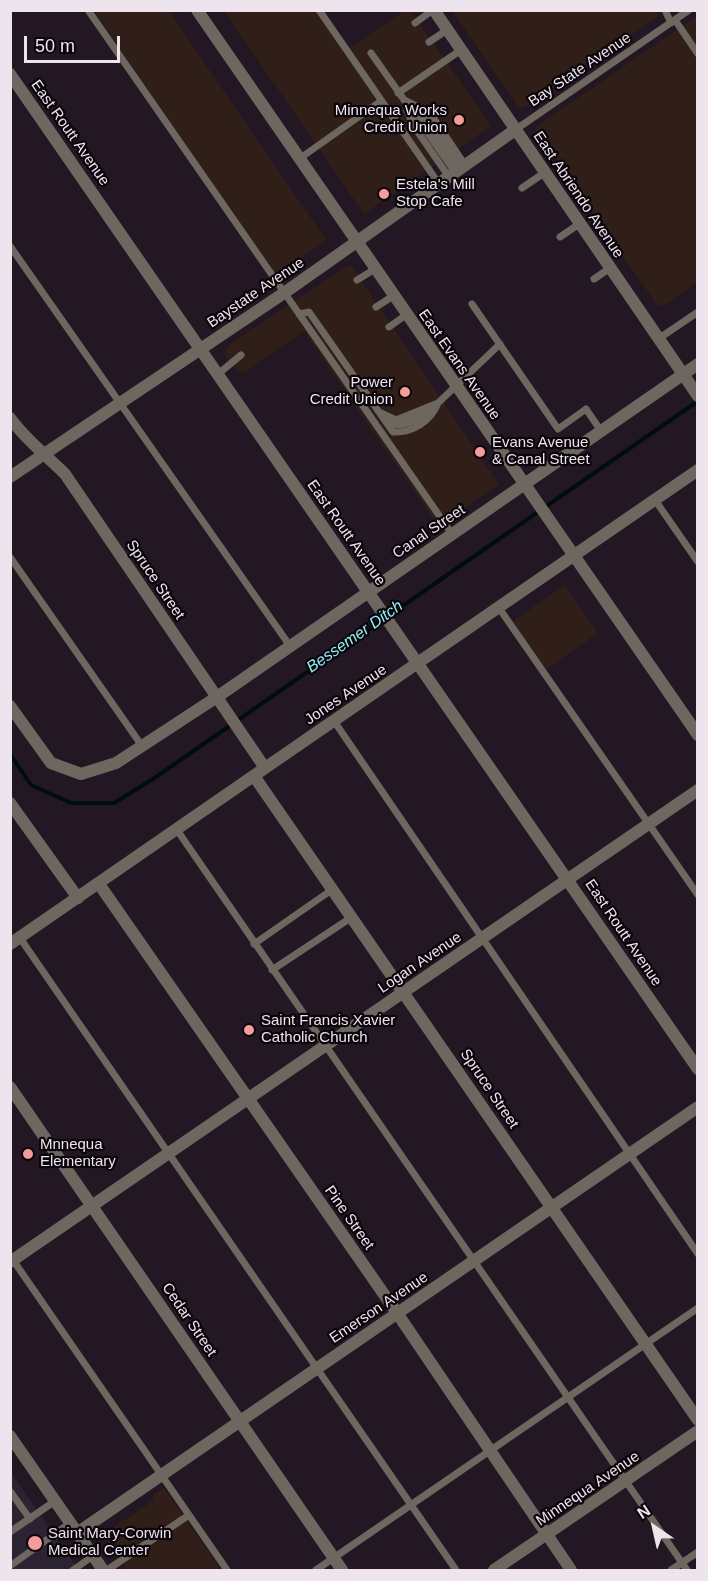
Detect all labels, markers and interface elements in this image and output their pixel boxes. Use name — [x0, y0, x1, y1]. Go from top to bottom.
scale bar — [27, 24, 123, 62]
street label: Bay State Avenue — [525, 29, 635, 111]
text: 50 m — [35, 36, 75, 56]
street label: East Routt Avenue — [27, 77, 113, 189]
place label: Minnequa Works Credit Union — [335, 102, 447, 137]
marker: Minnequa Works Credit Union — [452, 113, 466, 127]
street label: East Abriendo Avenue — [529, 128, 627, 262]
place label: Estela's Mill Stop Cafe — [396, 176, 475, 211]
marker: Estela's Mill Stop Cafe — [377, 187, 391, 201]
street label: Baystate Avenue — [204, 254, 308, 332]
street label: East Evans Avenue — [414, 306, 504, 424]
place label: Power Credit Union — [310, 374, 393, 409]
marker: Power Credit Union — [398, 385, 412, 399]
place label: Evans Avenue & Canal Street — [492, 434, 590, 469]
marker: Evans Avenue & Canal Street — [473, 445, 487, 459]
street label: East Routt Avenue — [303, 477, 389, 589]
street label: Canal Street — [389, 501, 469, 563]
street label: Spruce Street — [122, 537, 188, 623]
water label: Bessemer Ditch — [303, 597, 407, 677]
street label: Jones Avenue — [302, 661, 390, 729]
street label: East Routt Avenue — [581, 876, 665, 990]
street label: Logan Avenue — [375, 929, 465, 997]
place label: Saint Francis Xavier Catholic Church — [261, 1012, 395, 1047]
marker: Saint Francis Xavier Catholic Church — [242, 1023, 256, 1037]
street label: Spruce Street — [456, 1046, 522, 1132]
place label: Mnnequa Elementary — [40, 1136, 116, 1171]
marker: Mnnequa Elementary — [21, 1147, 35, 1161]
street label: Pine Street — [320, 1182, 378, 1254]
street label: Emerson Avenue — [326, 1268, 432, 1348]
street label: Cedar Street — [158, 1280, 220, 1360]
street label: Minnequa Avenue — [533, 1448, 643, 1530]
north arrow — [624, 1497, 684, 1557]
text: N — [634, 1501, 653, 1522]
place label: Saint Mary-Corwin Medical Center — [48, 1525, 171, 1560]
marker: Saint Mary-Corwin Medical Center — [26, 1534, 44, 1552]

